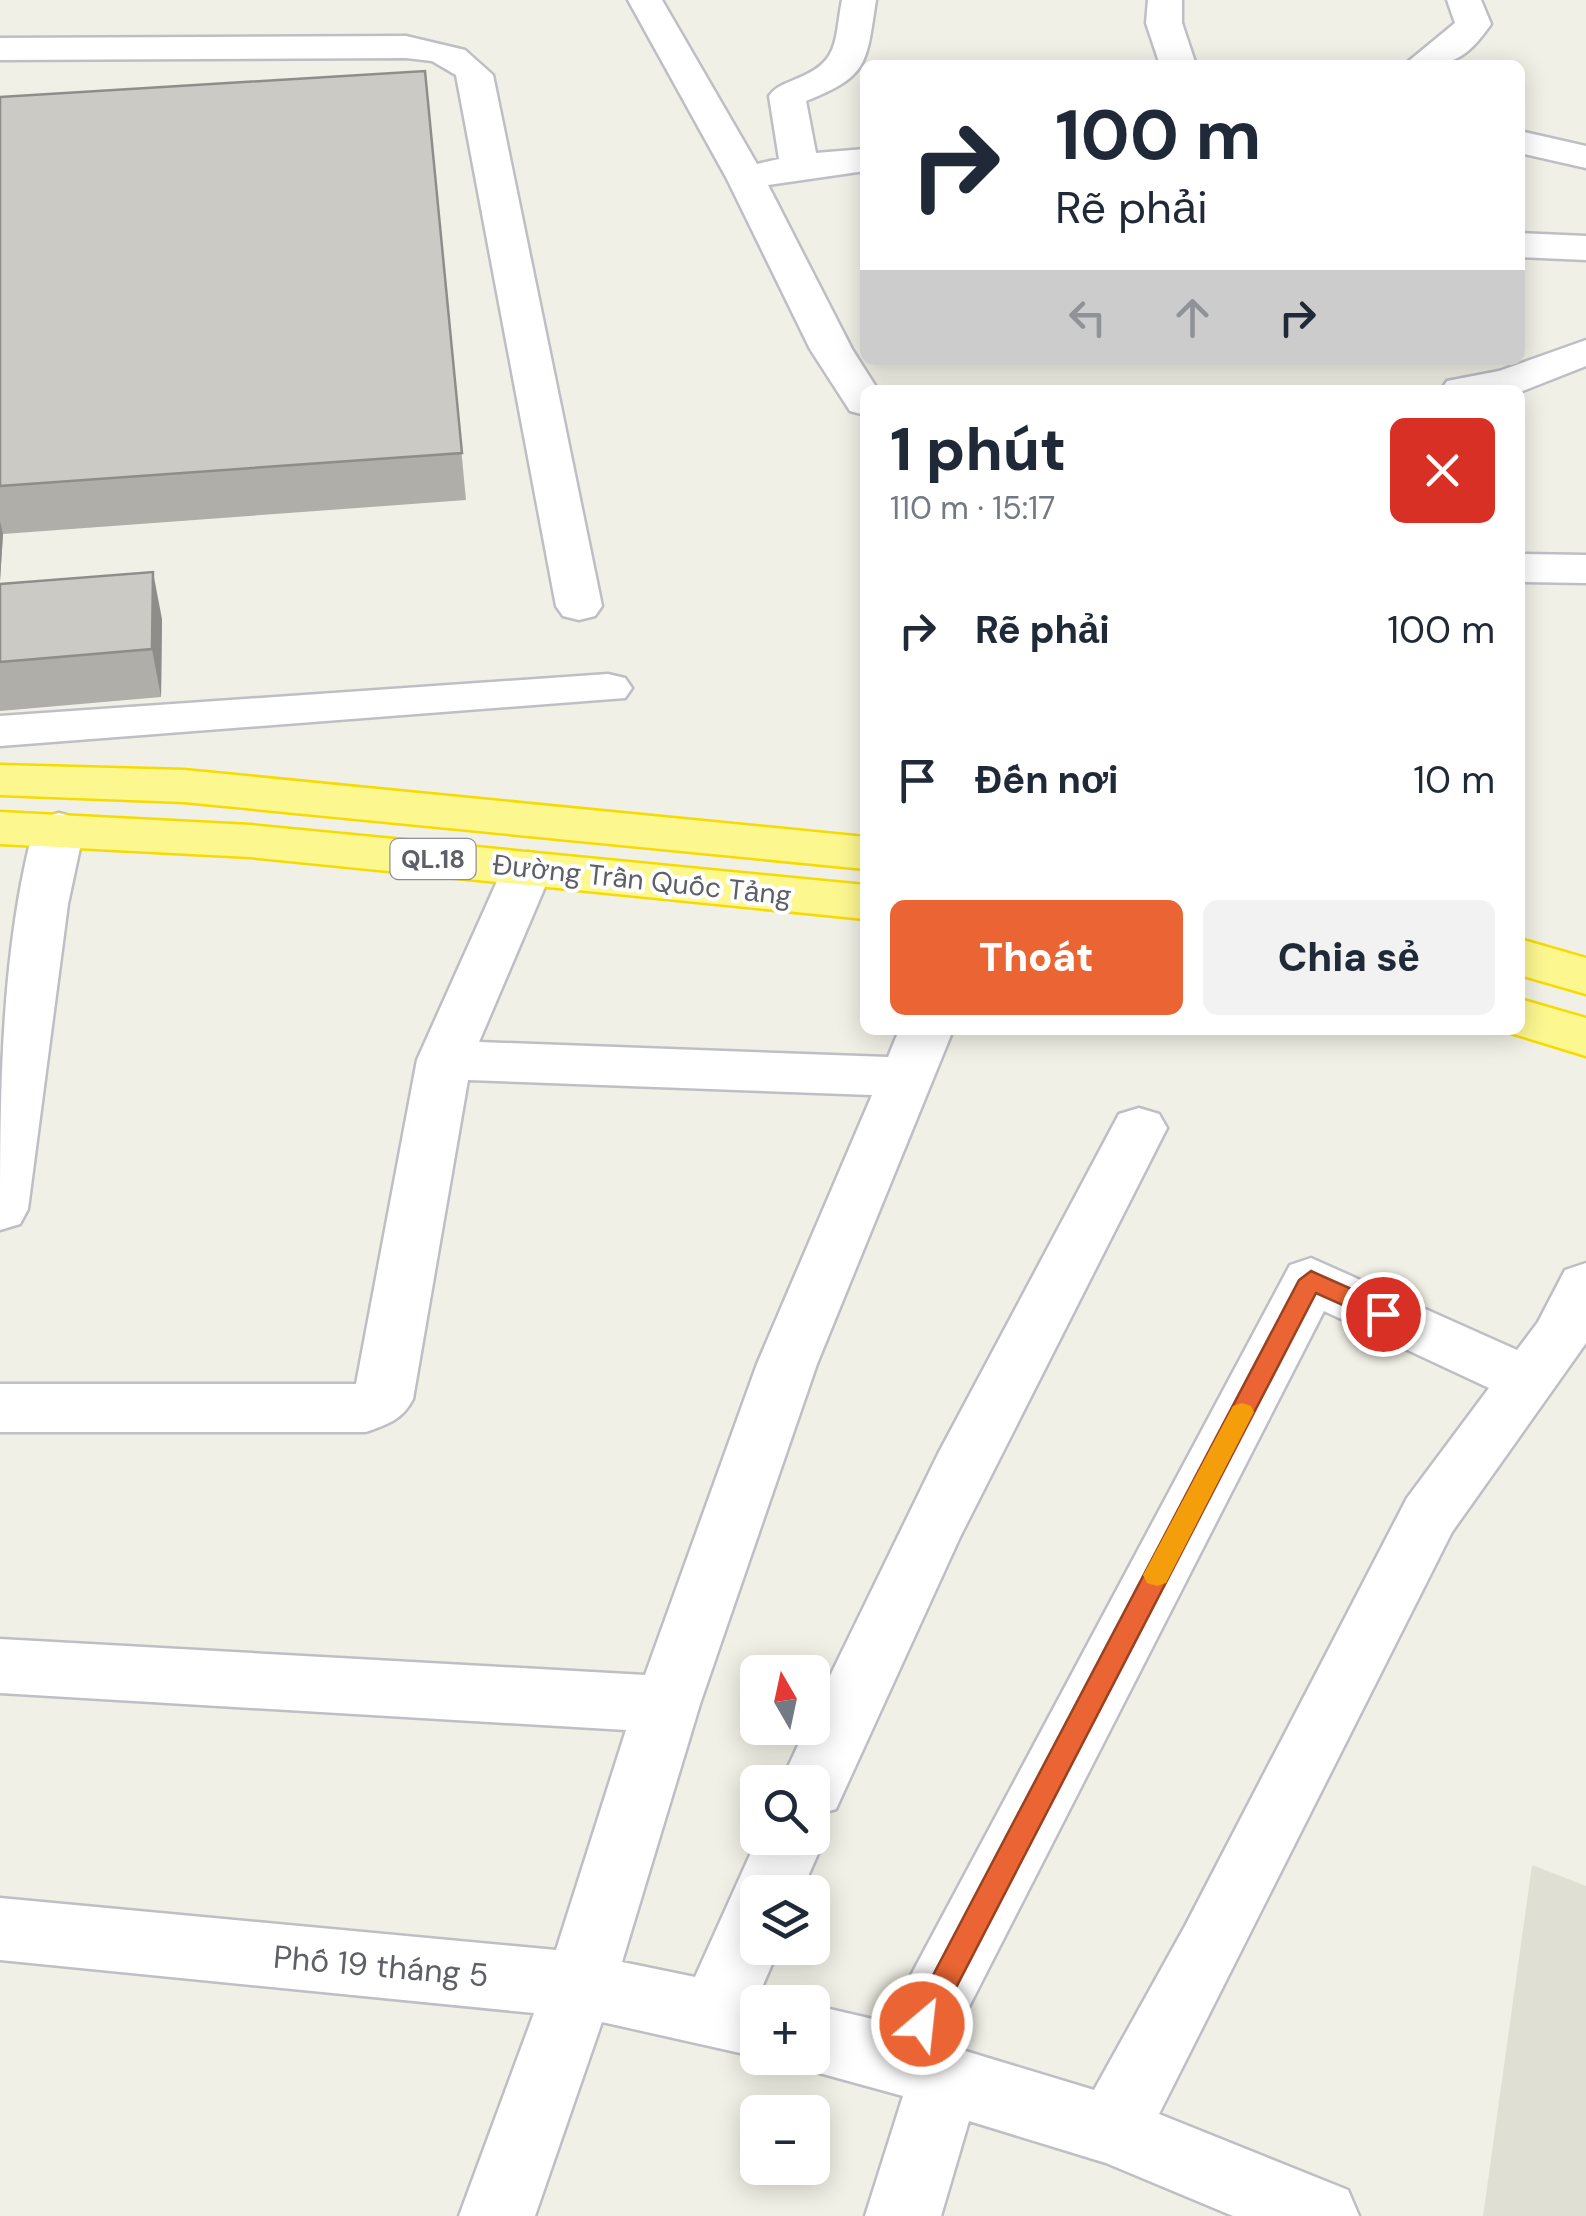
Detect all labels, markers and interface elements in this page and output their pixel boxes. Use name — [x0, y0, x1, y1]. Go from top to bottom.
text: 100 m — [1055, 90, 1261, 181]
icon: right — [890, 100, 1020, 230]
text: Rẽ phải — [1055, 178, 1208, 237]
icon: left — [1060, 290, 1115, 345]
icon: ahead — [1165, 290, 1220, 345]
icon: right — [1270, 290, 1325, 345]
text: 1 phút — [890, 410, 1066, 489]
button: close — [1390, 418, 1495, 523]
text: 110 m · 15:17 — [890, 487, 1055, 529]
icon: right — [890, 603, 945, 658]
text: Rẽ phải — [975, 605, 1110, 655]
text: 100 m — [1387, 605, 1495, 655]
icon: arrive — [890, 753, 945, 808]
text: Đến nơi — [975, 755, 1118, 805]
text: 10 m — [1413, 755, 1495, 805]
road number: QL.18 — [390, 839, 476, 879]
street label: Đường Trần Quốc Tảng — [491, 846, 793, 914]
button: Thoát — [890, 900, 1183, 1015]
button: Chia sẻ — [1203, 900, 1495, 1015]
pin — [1341, 1272, 1426, 1357]
icon: arrive — [1356, 1287, 1411, 1342]
north arrow — [740, 1655, 830, 1745]
map controls — [740, 1655, 830, 2185]
button: search — [740, 1765, 830, 1855]
button: layers — [740, 1875, 830, 1965]
street label: Phố 19 tháng 5 — [272, 1936, 490, 1996]
position arrow — [870, 1972, 974, 2076]
button: + — [740, 1985, 830, 2075]
button: − — [740, 2095, 830, 2185]

